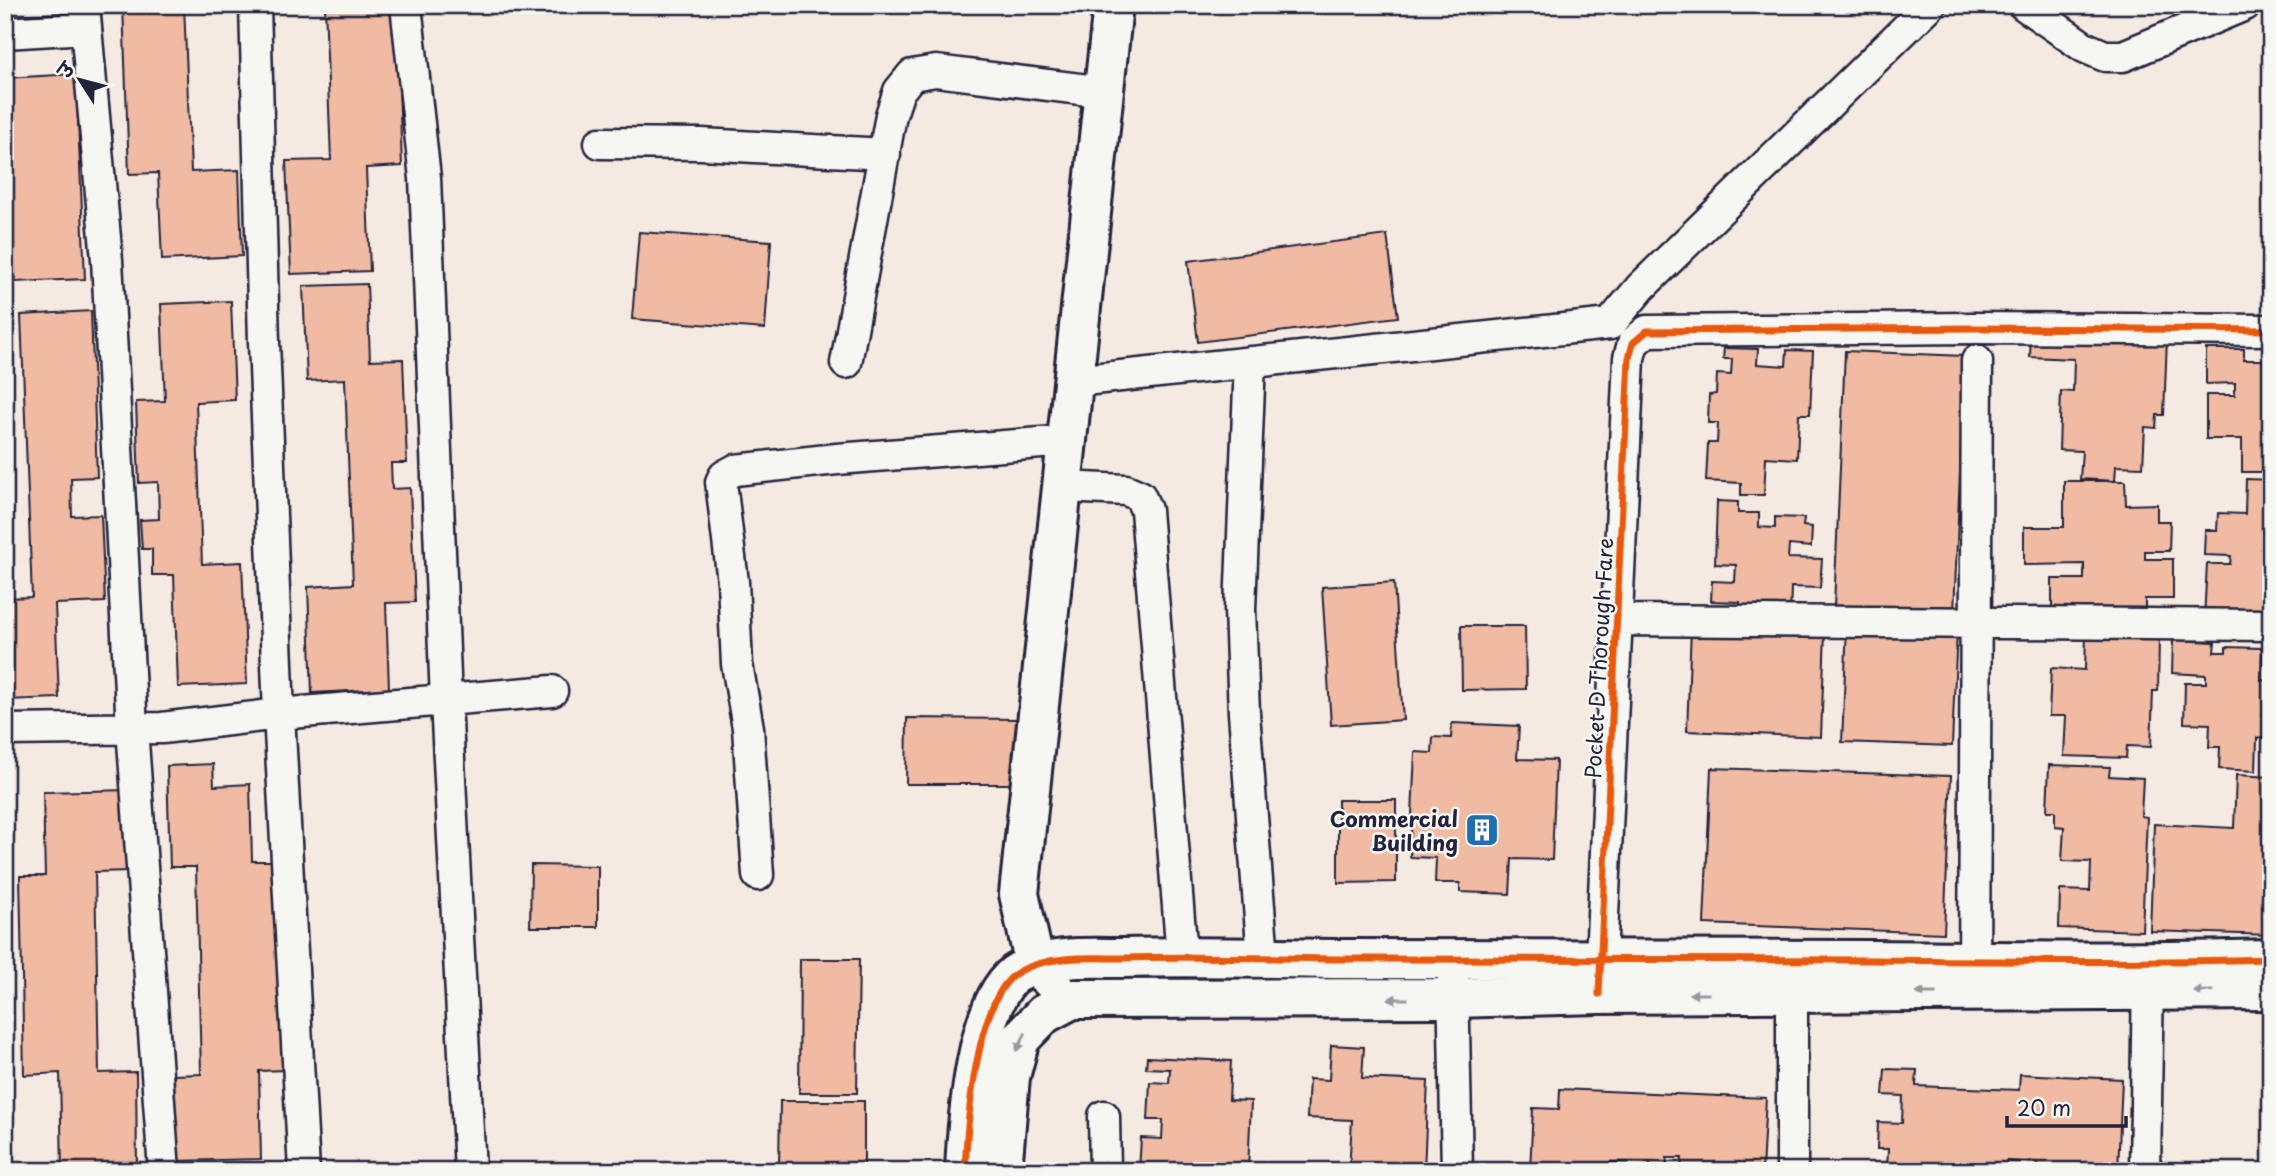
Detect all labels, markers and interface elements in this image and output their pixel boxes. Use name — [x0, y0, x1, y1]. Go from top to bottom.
north arrow — [46, 46, 116, 116]
text: उ — [49, 54, 82, 84]
street label: Pocket D Thorough Fare — [1576, 537, 1620, 779]
place label: Commercial Building — [1330, 802, 1458, 858]
building icon: Commercial Building — [1463, 811, 1501, 849]
one-way arrow — [2191, 985, 2213, 997]
one-way arrow — [1915, 987, 1937, 999]
one-way arrow — [1687, 988, 1709, 1000]
one-way arrow — [1386, 993, 1408, 1005]
one-way arrow — [1016, 1033, 1028, 1053]
scale bar — [2007, 1085, 2126, 1129]
text: 20 m — [2017, 1091, 2071, 1123]

